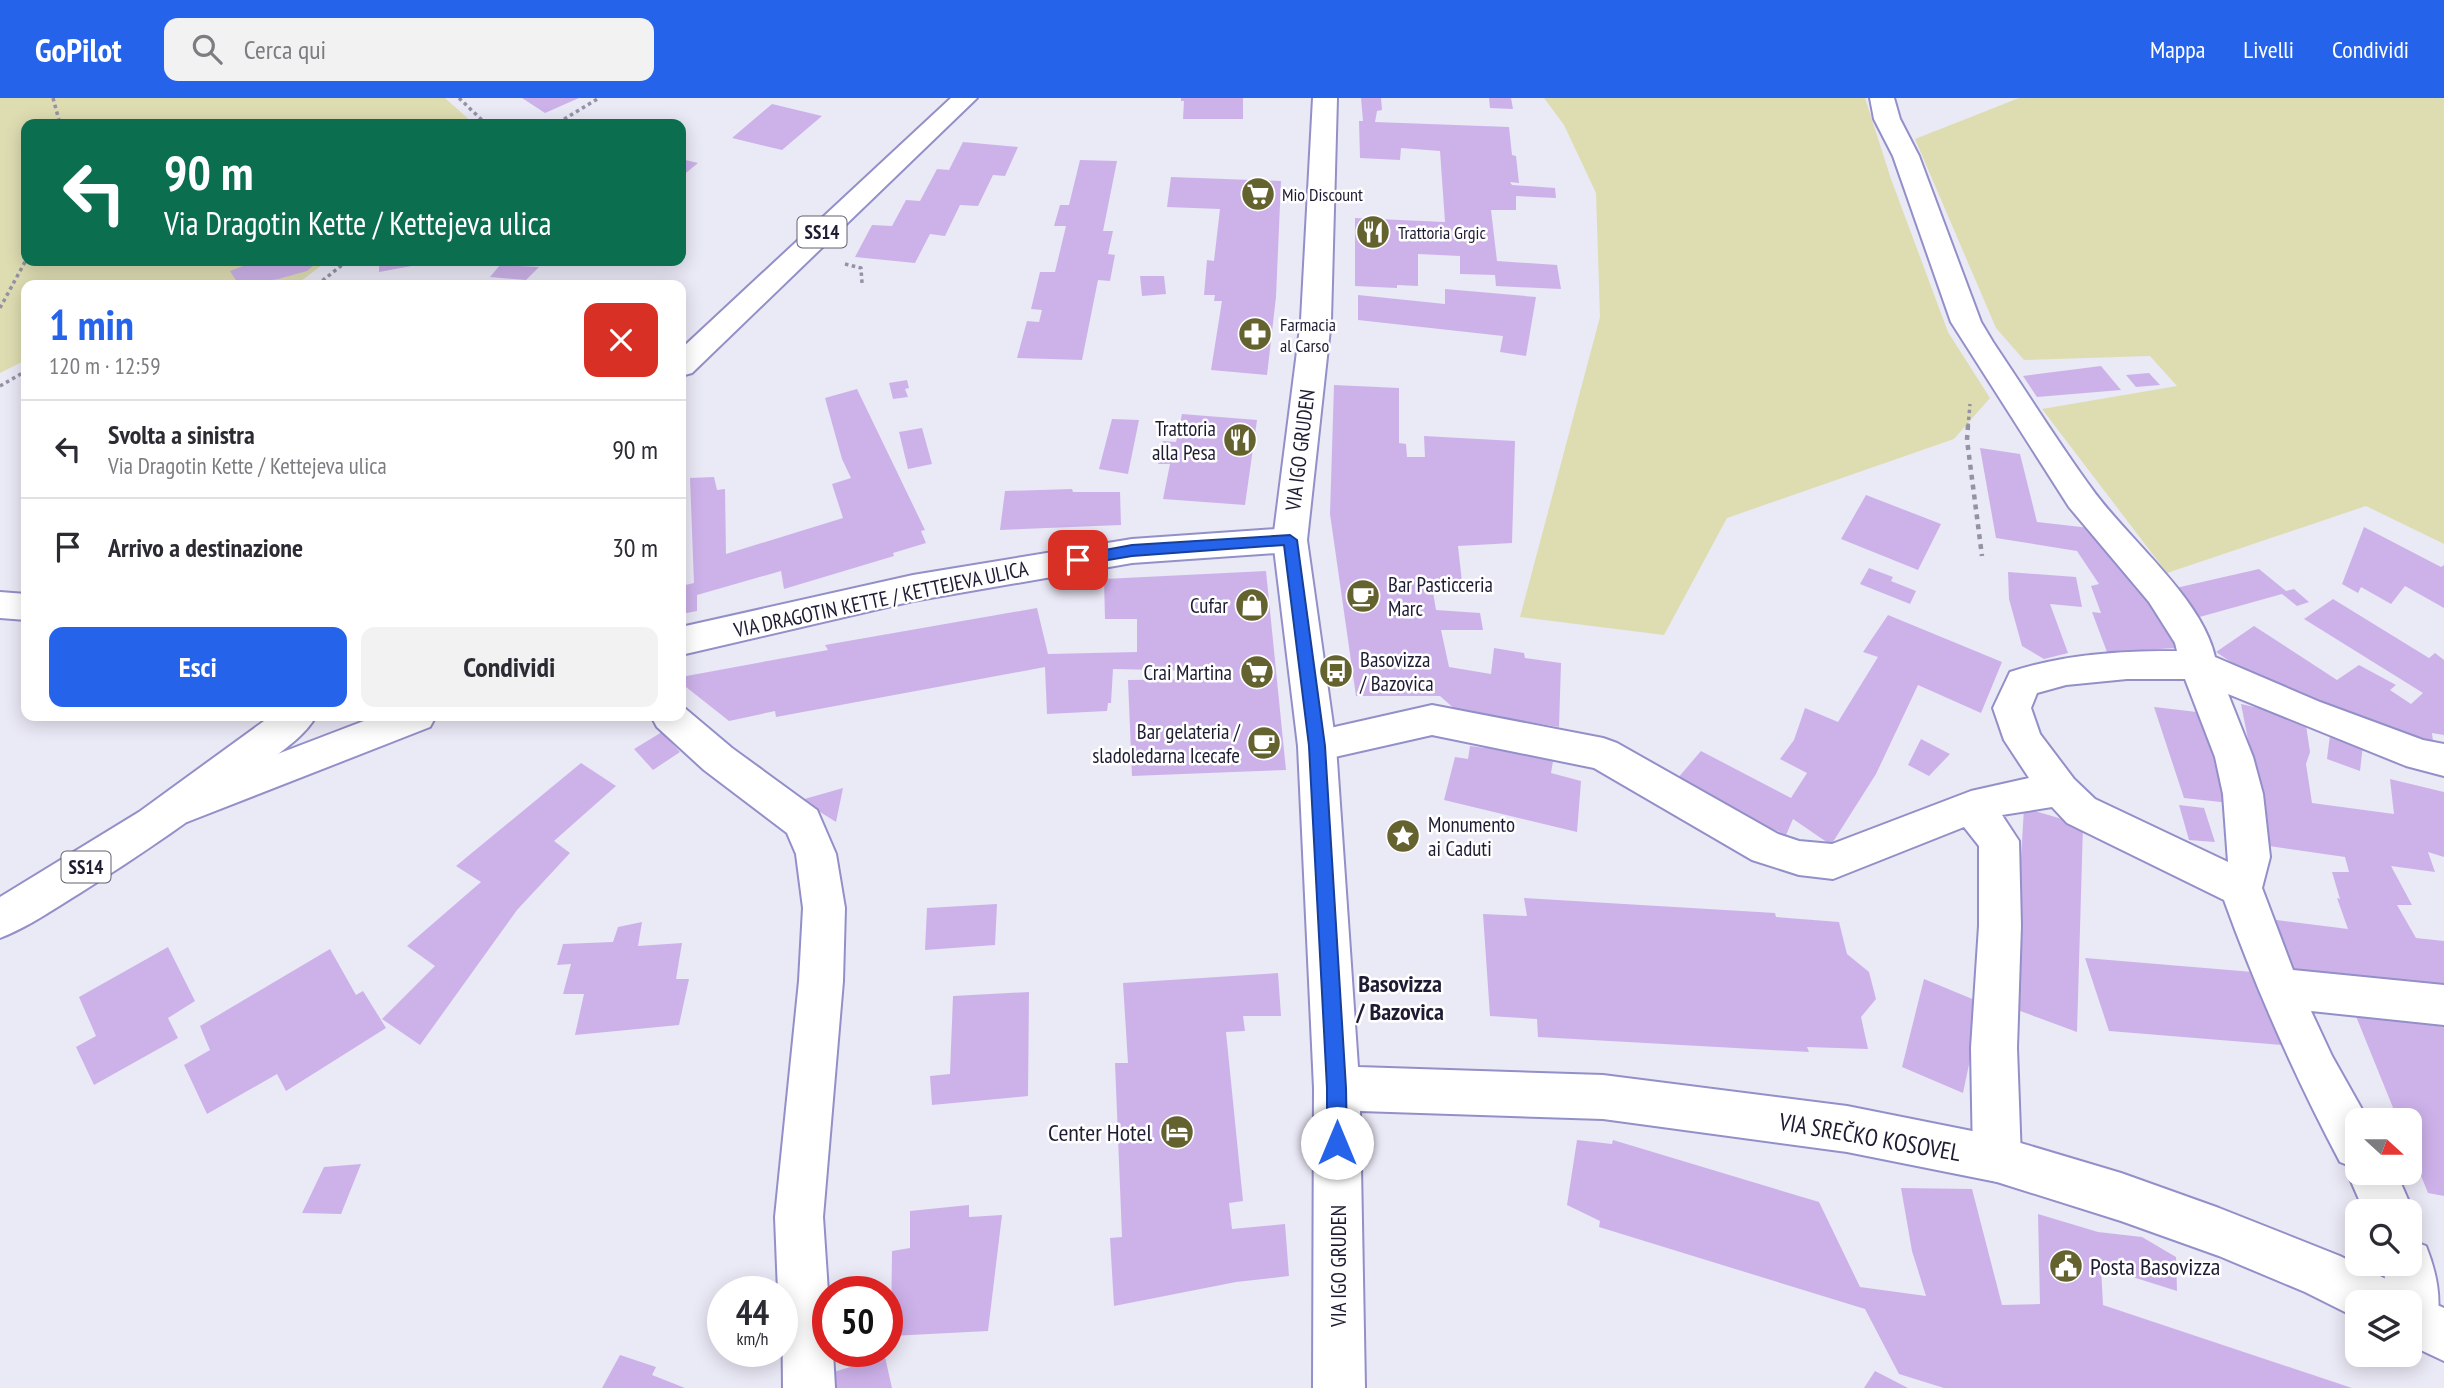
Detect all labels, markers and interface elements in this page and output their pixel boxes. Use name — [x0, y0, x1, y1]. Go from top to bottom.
search box — [164, 18, 654, 81]
text: GoPilot — [35, 28, 122, 71]
icon: search — [188, 30, 226, 68]
text: Cerca qui — [244, 33, 326, 66]
text: Mappa — [2150, 34, 2205, 65]
text: Livelli — [2243, 34, 2294, 65]
text: Condividi — [2332, 34, 2409, 65]
text: 90 m — [164, 140, 253, 204]
icon: left — [49, 147, 140, 238]
supermarket icon: Mio Discount — [1239, 175, 1277, 213]
place label: Mio Discount — [1282, 183, 1363, 206]
text: Via Dragotin Kette / Kettejeva ulica — [164, 202, 552, 244]
restaurant icon: Trattoria Grgic — [1354, 213, 1392, 251]
road number: SS14 — [798, 216, 846, 248]
place label: Trattoria Grgic — [1398, 221, 1487, 244]
text: 1 min — [49, 297, 134, 352]
button: close — [584, 303, 658, 377]
place label: Farmacia al Carso — [1280, 313, 1336, 357]
pharmacy icon: Farmacia al Carso — [1236, 315, 1274, 353]
text: 120 m · 12:59 — [49, 351, 161, 380]
street label: VIA IGO GRUDEN — [1279, 388, 1321, 513]
place label: Trattoria alla Pesa — [1152, 415, 1216, 466]
text: Svolta a sinistra — [108, 418, 255, 451]
restaurant icon: Trattoria alla Pesa — [1221, 421, 1259, 459]
icon: left — [49, 430, 87, 468]
text: 90 m — [612, 433, 658, 466]
text: Via Dragotin Kette / Kettejeva ulica — [108, 451, 387, 480]
icon: arrive — [49, 528, 87, 566]
pin — [1048, 530, 1108, 590]
text: Arrivo a destinazione — [108, 531, 303, 564]
text: 30 m — [612, 531, 658, 564]
icon: arrive — [1059, 541, 1097, 579]
street label: VIA DRAGOTIN KETTE / KETTEJEVA ULICA — [730, 555, 1031, 644]
place label: Bar Pasticceria Marc — [1388, 571, 1493, 622]
cafe icon: Bar Pasticceria Marc — [1344, 577, 1382, 615]
shop icon: Cufar — [1233, 586, 1271, 624]
place label: Cufar — [1190, 592, 1228, 619]
button: Esci — [49, 627, 347, 707]
button: Condividi — [361, 627, 658, 707]
place label: Basovizza / Bazovica — [1359, 646, 1434, 697]
bus stop icon: Basovizza / Bazovica — [1317, 652, 1355, 690]
supermarket icon: Crai Martina — [1238, 653, 1276, 691]
place label: Crai Martina — [1144, 659, 1232, 686]
place label: Bar gelateria / sladoledarna Icecafe — [1092, 718, 1241, 769]
cafe icon: Bar gelateria / sladoledarna Icecafe — [1245, 724, 1283, 762]
place label: Monumento ai Caduti — [1428, 811, 1515, 862]
place icon: Monumento ai Caduti — [1384, 817, 1422, 855]
road number: SS14 — [62, 852, 110, 882]
district label: Basovizza / Bazovica — [1355, 968, 1444, 1027]
position arrow — [1300, 1106, 1374, 1180]
street label: VIA SREČKO KOSOVEL — [1776, 1106, 1963, 1168]
north arrow — [2345, 1108, 2422, 1185]
map controls — [2345, 1108, 2422, 1367]
hotel icon: Center Hotel — [1158, 1113, 1196, 1151]
place label: Center Hotel — [1048, 1117, 1152, 1148]
button: search — [2345, 1199, 2422, 1276]
street label: VIA IGO GRUDEN — [1325, 1205, 1352, 1328]
public building icon: Posta Basovizza — [2047, 1247, 2085, 1285]
place label: Posta Basovizza — [2090, 1251, 2220, 1282]
speed limit sign: 50 — [812, 1276, 903, 1367]
text: 44 — [736, 1289, 769, 1335]
button: layers — [2345, 1290, 2422, 1367]
text: km/h — [737, 1327, 768, 1350]

